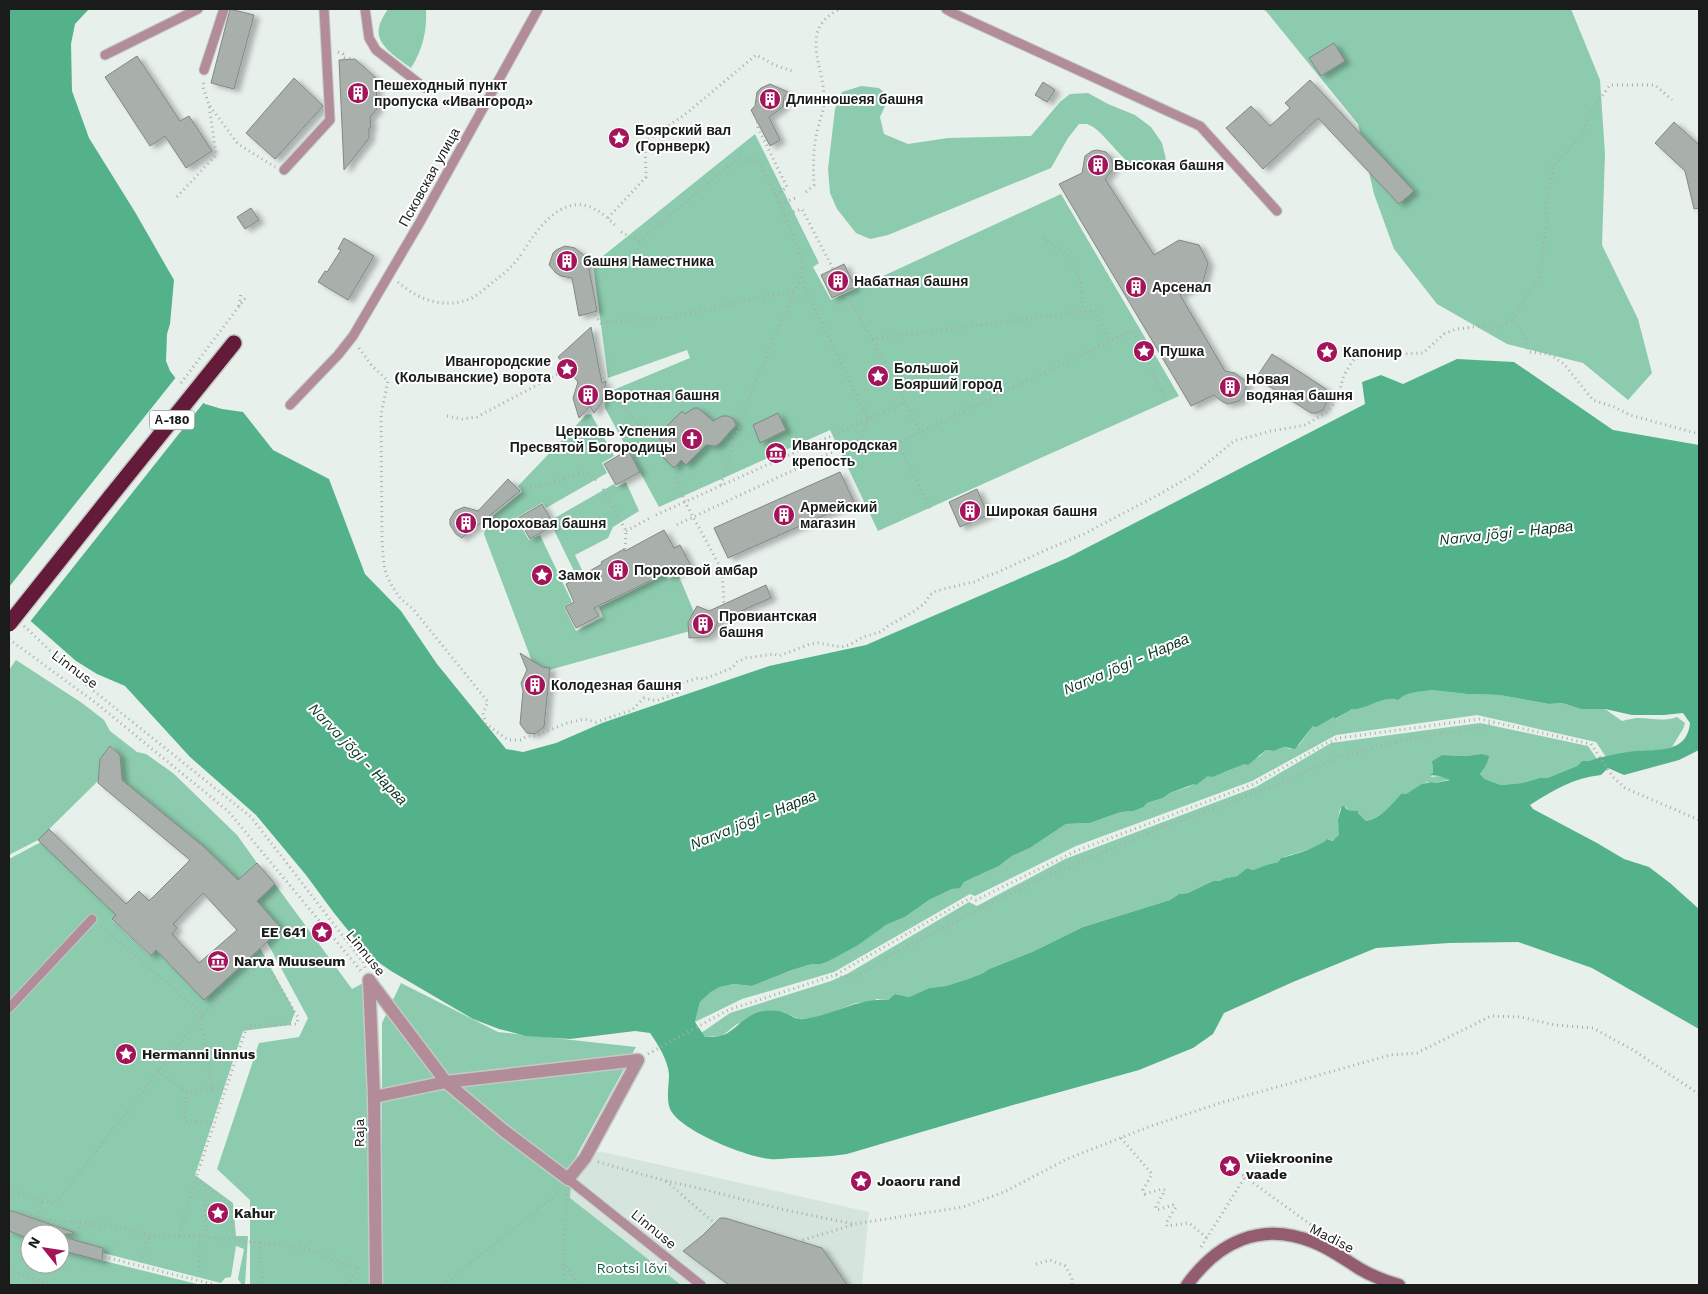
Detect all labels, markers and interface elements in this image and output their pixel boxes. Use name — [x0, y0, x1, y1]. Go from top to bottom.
place label: Пешеходный пункт пропуска «Ивангород» — [374, 77, 533, 109]
building icon: Пешеходный пункт пропуска «Ивангород» — [346, 81, 370, 105]
building icon: Длинношеяя башня — [758, 87, 782, 111]
place label: Длинношеяя башня — [786, 91, 923, 107]
place label: Боярский вал (Горнверк) — [635, 122, 731, 154]
street label: Псковская улица — [395, 125, 463, 229]
place icon: Боярский вал (Горнверк) — [607, 126, 631, 150]
building icon: Высокая башня — [1086, 153, 1110, 177]
place label: Высокая башня — [1114, 157, 1224, 173]
building icon: башня Наместника — [555, 249, 579, 273]
place label: башня Наместника — [583, 253, 714, 269]
building icon: Набатная башня — [826, 269, 850, 293]
place label: Набатная башня — [854, 273, 968, 289]
building icon: Арсенал — [1124, 275, 1148, 299]
place label: Арсенал — [1152, 279, 1211, 295]
place icon: Пушка — [1132, 339, 1156, 363]
place icon: Капонир — [1315, 340, 1339, 364]
place label: Пушка — [1160, 343, 1205, 359]
place label: Капонир — [1343, 344, 1402, 360]
place label: Ивангородские (Колыванские) ворота — [394, 353, 551, 385]
place icon: Ивангородские (Колыванские) ворота — [555, 357, 579, 381]
place label: Большой Боярший город — [894, 360, 1002, 392]
place icon: Большой Боярший город — [866, 364, 890, 388]
place label: Новая водяная башня — [1246, 371, 1353, 403]
building icon: Новая водяная башня — [1218, 375, 1242, 399]
building icon: Воротная башня — [576, 383, 600, 407]
place label: Воротная башня — [604, 387, 719, 403]
road number: А-180 — [150, 410, 194, 430]
place label: Церковь Успения Пресвятой Богородицы — [510, 423, 676, 455]
church icon: Церковь Успения Пресвятой Богородицы — [680, 427, 704, 451]
place label: Ивангородская крепость — [792, 437, 897, 469]
museum icon: Ивангородская крепость — [764, 441, 788, 465]
place label: Армейский магазин — [800, 499, 877, 531]
building icon: Широкая башня — [958, 499, 982, 523]
building icon: Армейский магазин — [772, 503, 796, 527]
place label: Широкая башня — [986, 503, 1097, 519]
building icon: Пороховая башня — [454, 511, 478, 535]
place label: Пороховая башня — [482, 515, 606, 531]
water label: Narva jõgi - Нарва — [1438, 517, 1574, 549]
building icon: Пороховой амбар — [606, 558, 630, 582]
place label: Пороховой амбар — [634, 562, 758, 578]
place icon: Замок — [530, 563, 554, 587]
place label: Замок — [558, 567, 601, 583]
place label: Провиантская башня — [719, 608, 817, 640]
building icon: Провиантская башня — [691, 612, 715, 636]
water label: Narva jõgi - Нарва — [1061, 629, 1191, 699]
street label: Linnuse — [49, 647, 101, 691]
building icon: Колодезная башня — [523, 673, 547, 697]
place label: Колодезная башня — [551, 677, 682, 693]
water label: Narva jõgi - Нарва — [305, 699, 411, 809]
water label: Narva jõgi - Нарва — [687, 786, 819, 854]
place icon: EE 641 — [310, 920, 334, 944]
place label: EE 641 — [261, 924, 306, 940]
street label: Linnuse — [343, 927, 389, 979]
museum icon: Narva Muuseum — [206, 949, 230, 973]
place label: Narva Muuseum — [234, 953, 346, 969]
place icon: Hermanni linnus — [114, 1042, 138, 1066]
place label: Hermanni linnus — [142, 1046, 256, 1062]
street label: Raja — [351, 1118, 367, 1148]
place label: Viiekroonine vaade — [1245, 1150, 1333, 1182]
place icon: Viiekroonine vaade — [1218, 1154, 1242, 1178]
place icon: Joaoru rand — [849, 1169, 873, 1193]
place label: Joaoru rand — [877, 1173, 961, 1189]
place icon: Kahur — [206, 1201, 230, 1225]
place label: Kahur — [234, 1205, 275, 1221]
street label: Linnuse — [628, 1206, 680, 1252]
street label: Madise — [1307, 1220, 1357, 1256]
north arrow — [20, 1224, 70, 1274]
text: N — [24, 1234, 43, 1251]
park label: Rootsi lõvi — [596, 1260, 668, 1276]

